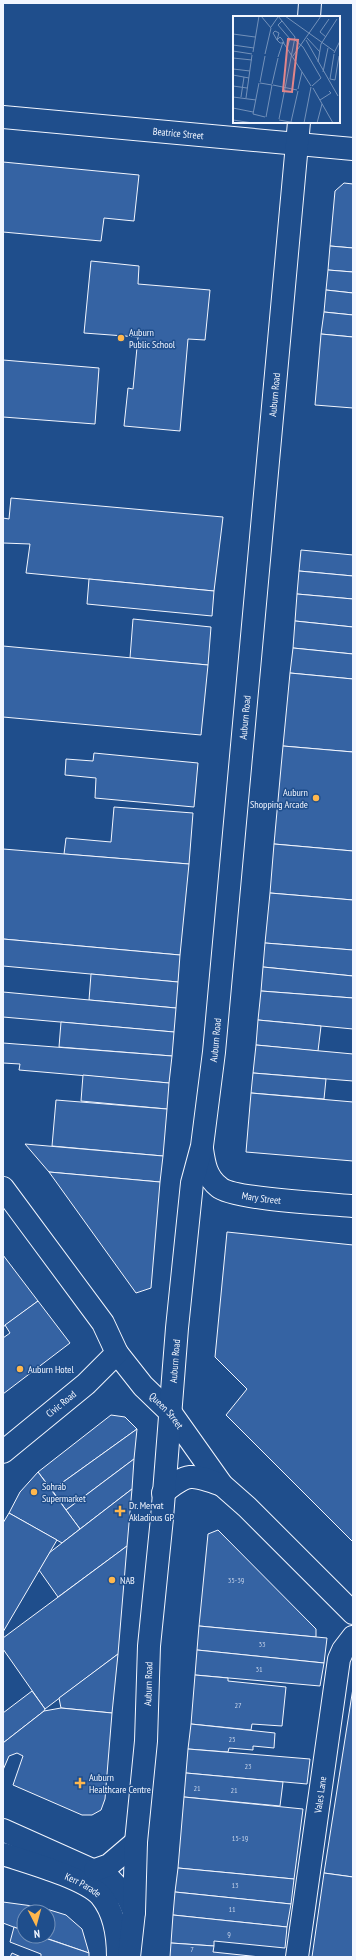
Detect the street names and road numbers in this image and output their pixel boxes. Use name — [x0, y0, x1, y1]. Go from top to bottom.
street label: Beatrice Street — [152, 124, 204, 142]
street label: Auburn Road — [266, 372, 283, 417]
street label: Auburn Road — [236, 695, 253, 740]
street label: Auburn Road — [206, 1017, 224, 1063]
street label: Mary Street — [241, 1188, 282, 1207]
street label: Auburn Road — [166, 1338, 183, 1383]
street label: Civic Road — [43, 1388, 79, 1420]
street label: Queen Street — [147, 1389, 187, 1431]
street label: Auburn Road — [141, 1662, 155, 1706]
street label: Vales Lane — [311, 1775, 329, 1815]
street label: Kerr Parade — [63, 1869, 104, 1900]

